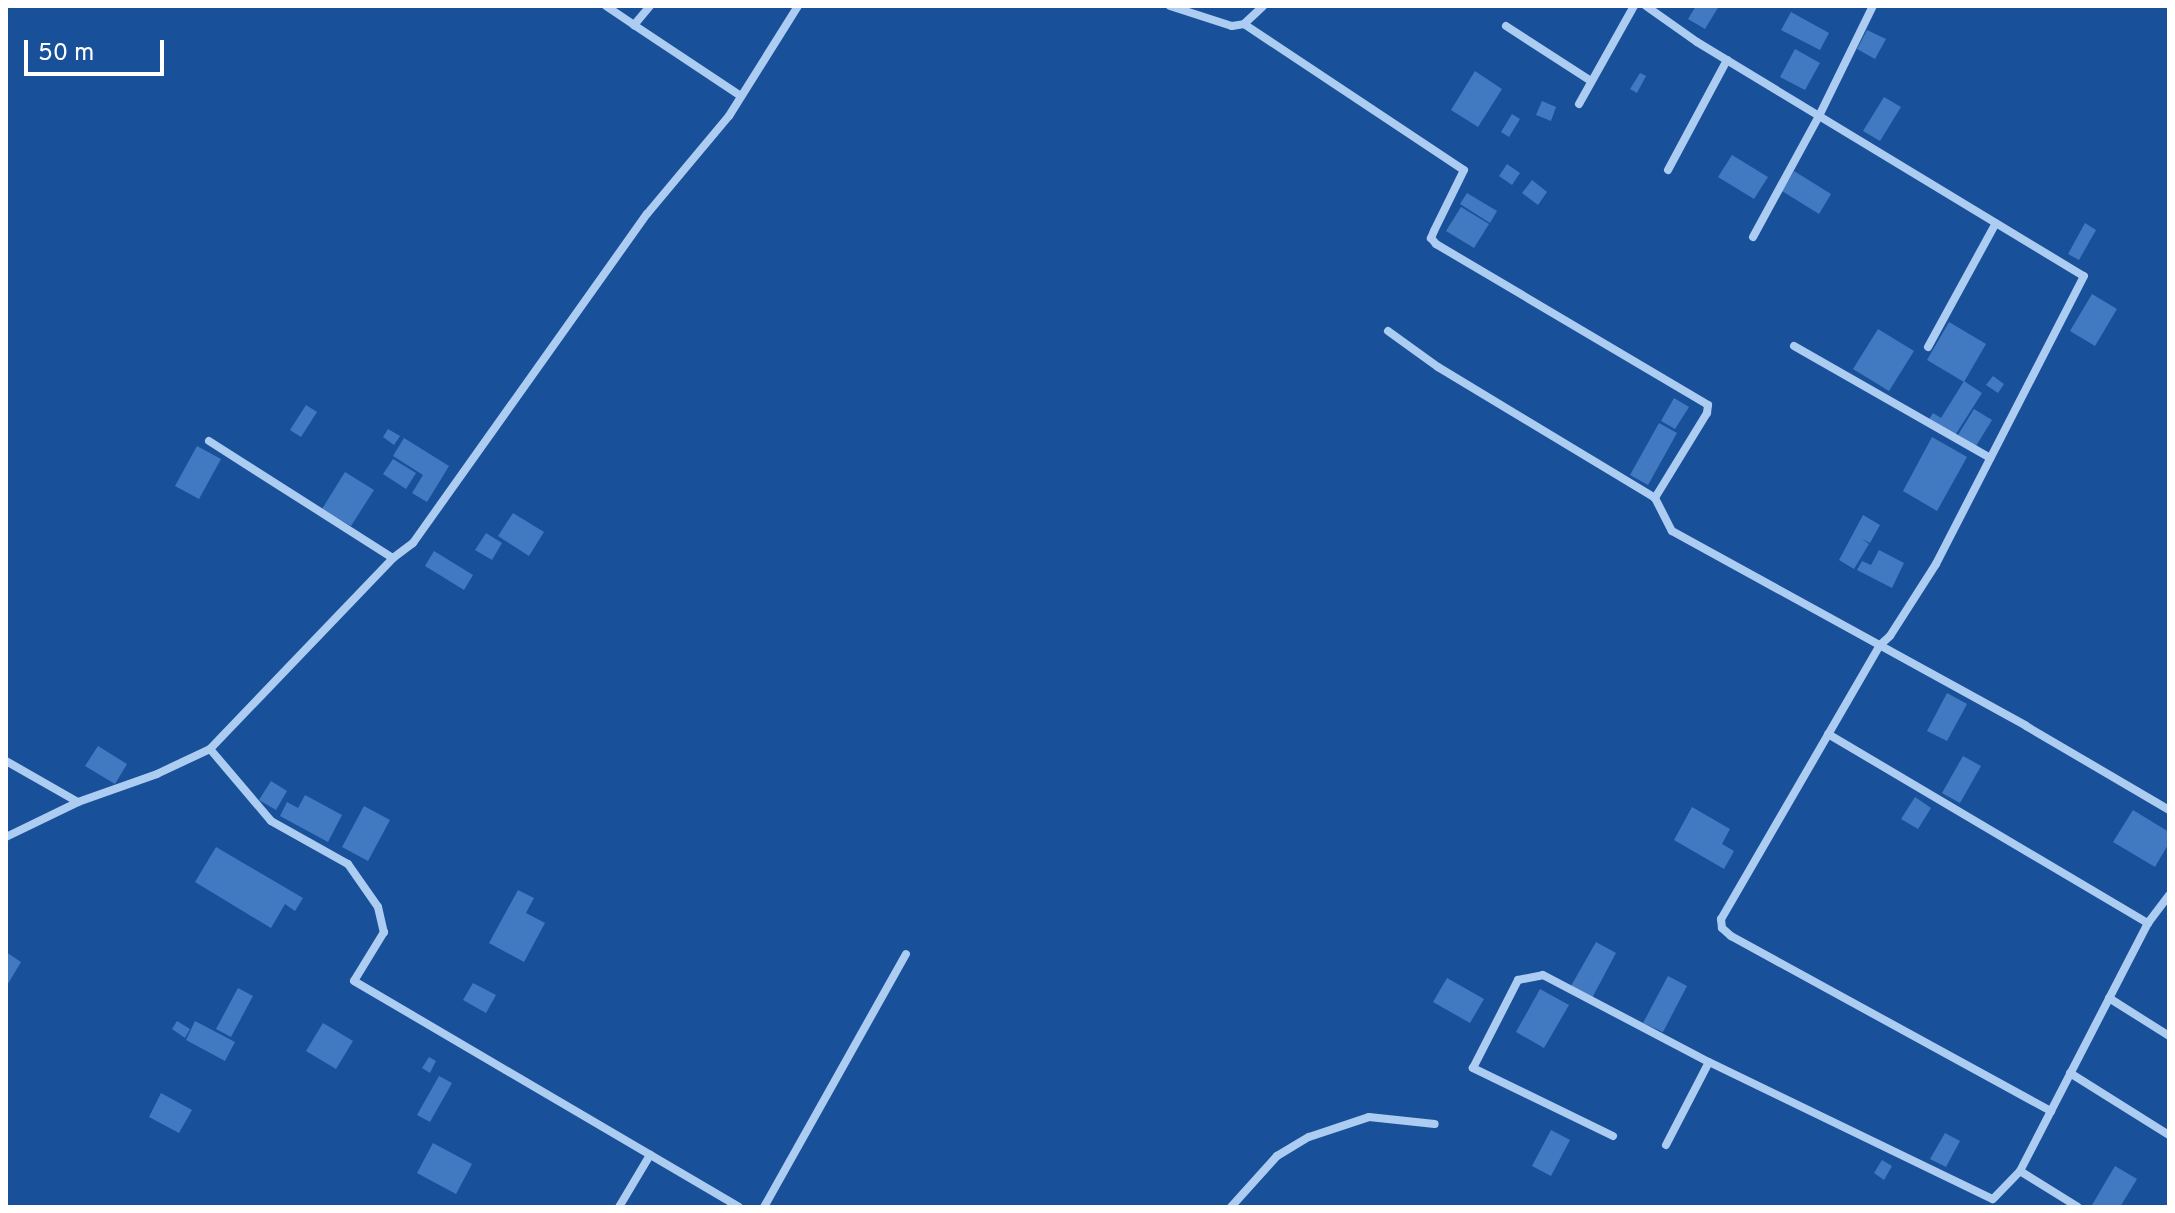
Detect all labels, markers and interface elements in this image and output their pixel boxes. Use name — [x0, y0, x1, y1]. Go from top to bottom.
scale bar — [28, 24, 168, 74]
text: 50 m — [38, 39, 94, 69]

